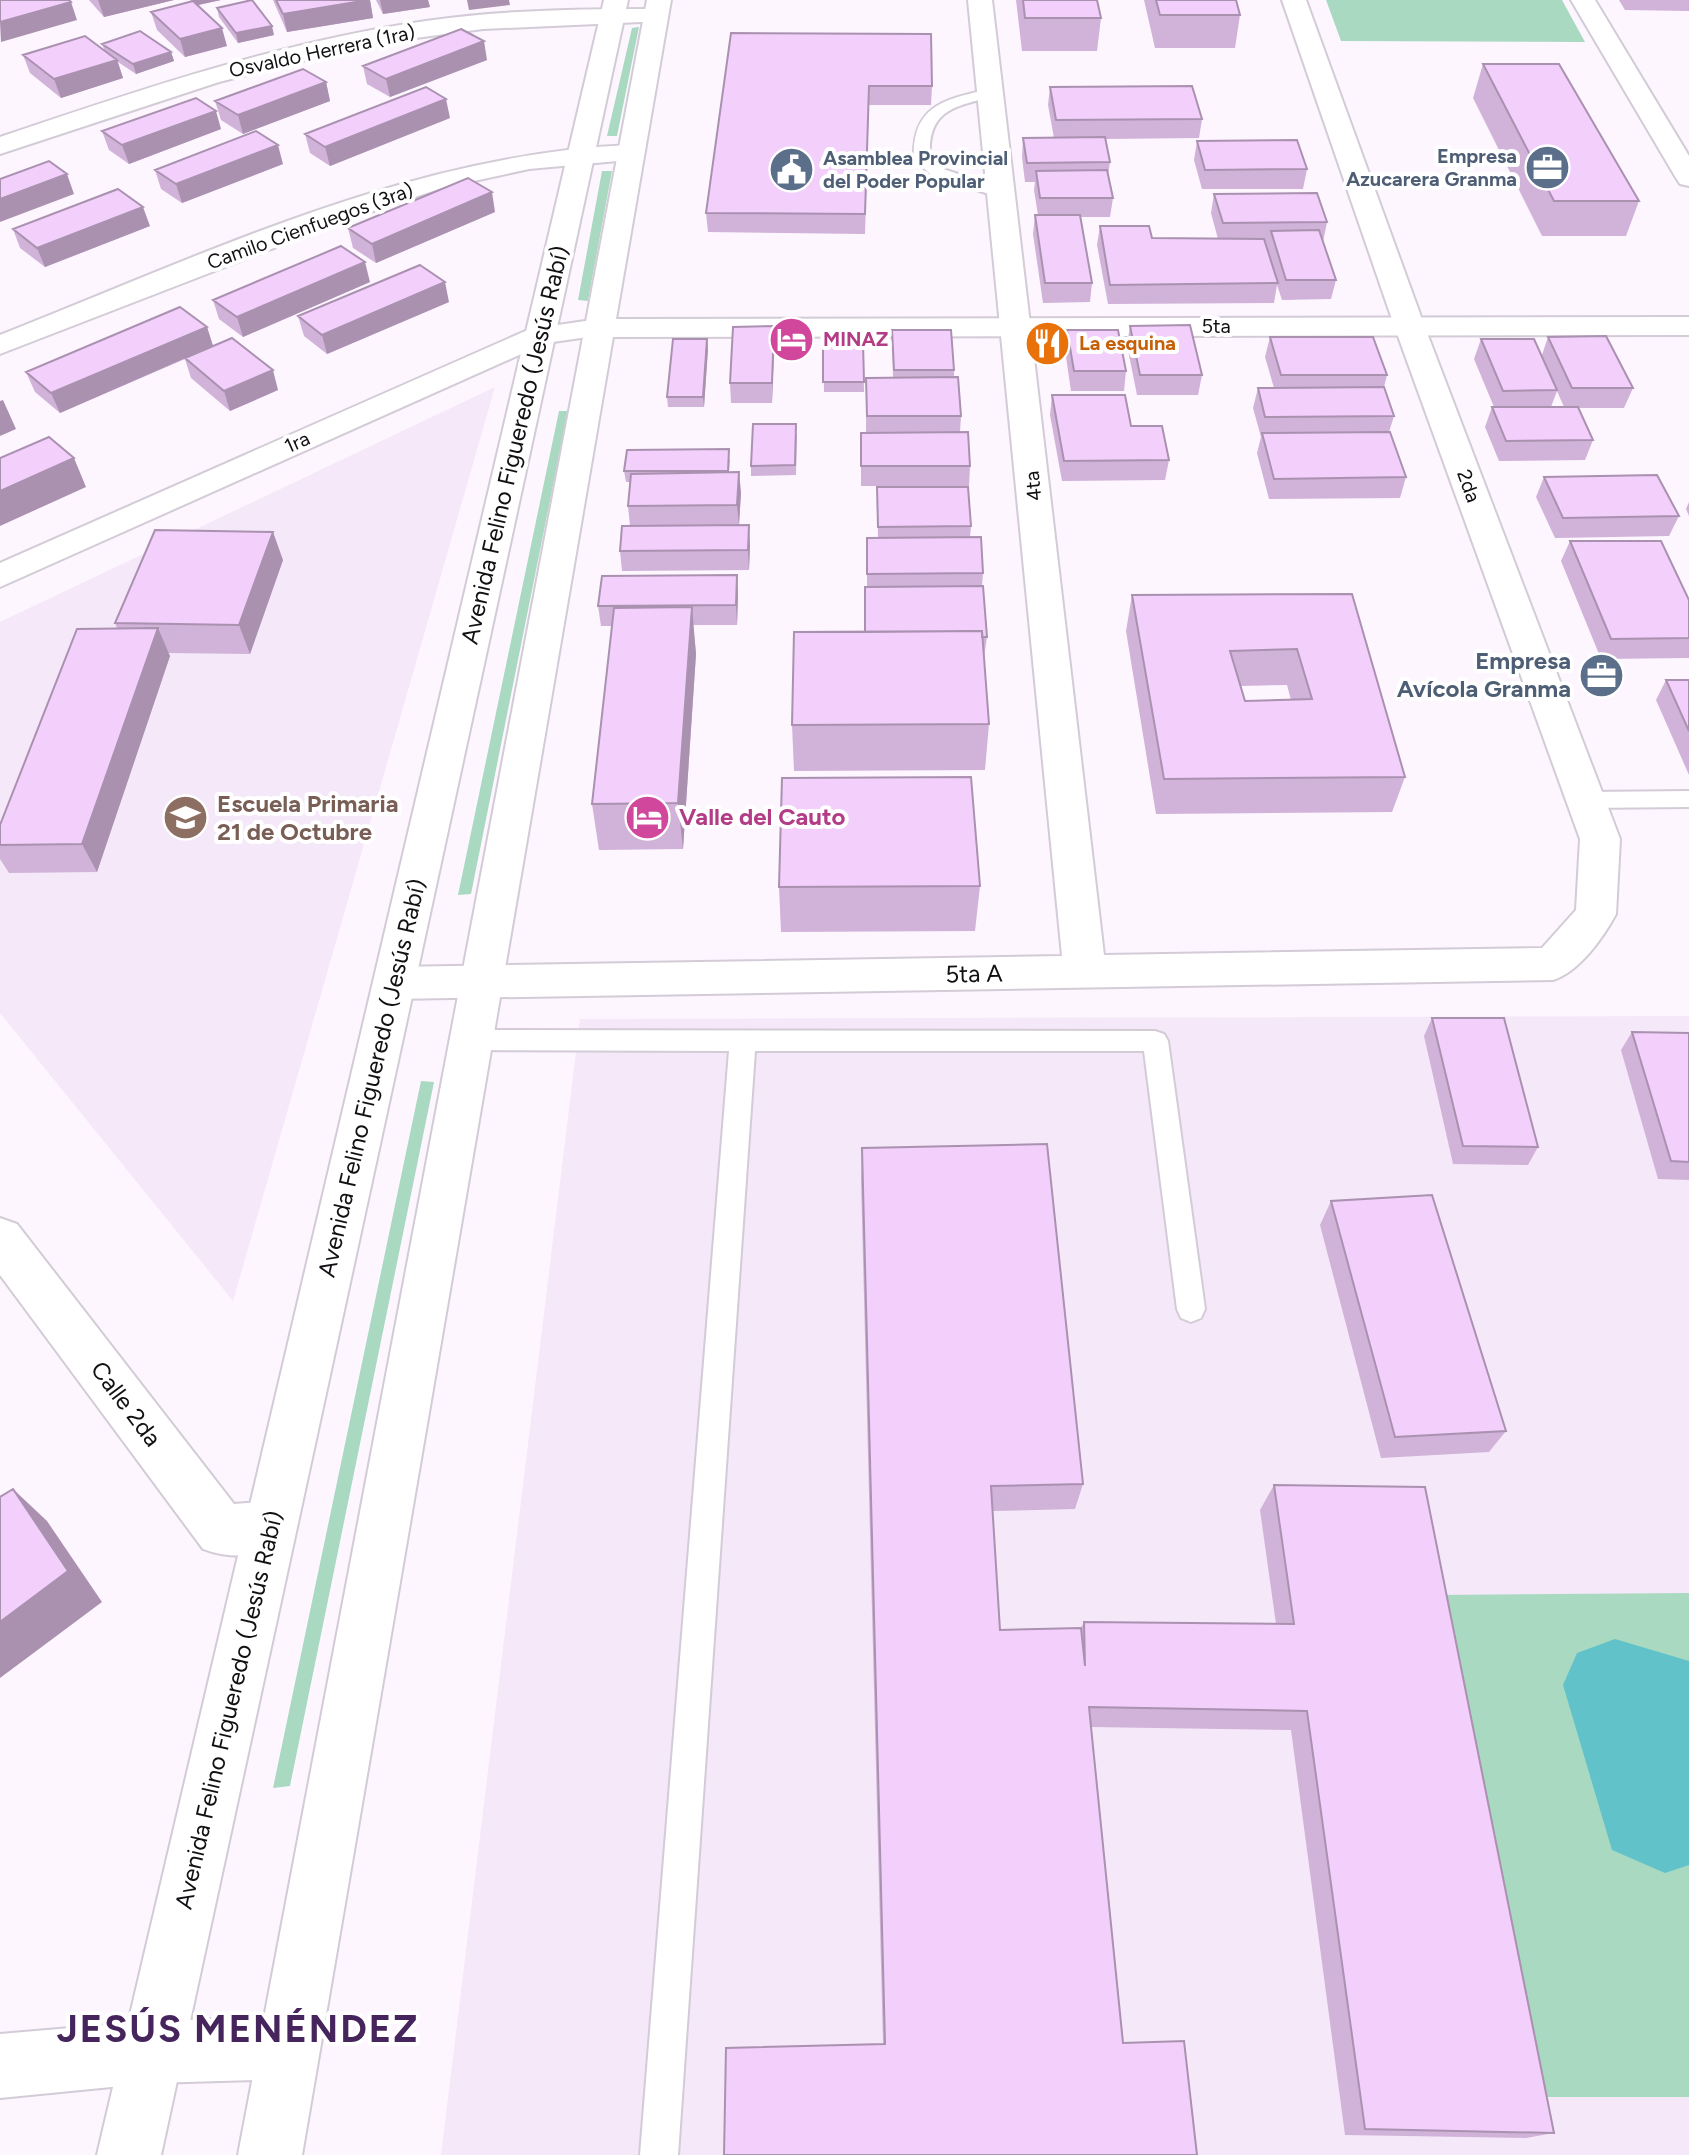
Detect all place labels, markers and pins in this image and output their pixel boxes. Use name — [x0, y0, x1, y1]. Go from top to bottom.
office icon: Empresa Azucarera Granma — [1524, 143, 1572, 191]
place label: Empresa Azucarera Granma — [1346, 144, 1517, 191]
public building icon: Asamblea Provincial del Poder Popular — [768, 145, 816, 193]
place label: Asamblea Provincial del Poder Popular — [823, 146, 1008, 193]
hotel icon: MINAZ — [768, 315, 816, 363]
restaurant icon: La esquina — [1024, 319, 1072, 367]
place label: MINAZ — [823, 327, 888, 351]
place label: La esquina — [1079, 331, 1176, 355]
place label: Empresa Avícola Granma — [1397, 646, 1571, 703]
office icon: Empresa Avícola Granma — [1578, 651, 1626, 699]
place label: Escuela Primaria 21 de Octubre — [217, 789, 398, 846]
hotel icon: Valle del Cauto — [624, 793, 672, 841]
school or university icon: Escuela Primaria 21 de Octubre — [162, 794, 210, 842]
place label: Valle del Cauto — [679, 802, 845, 831]

